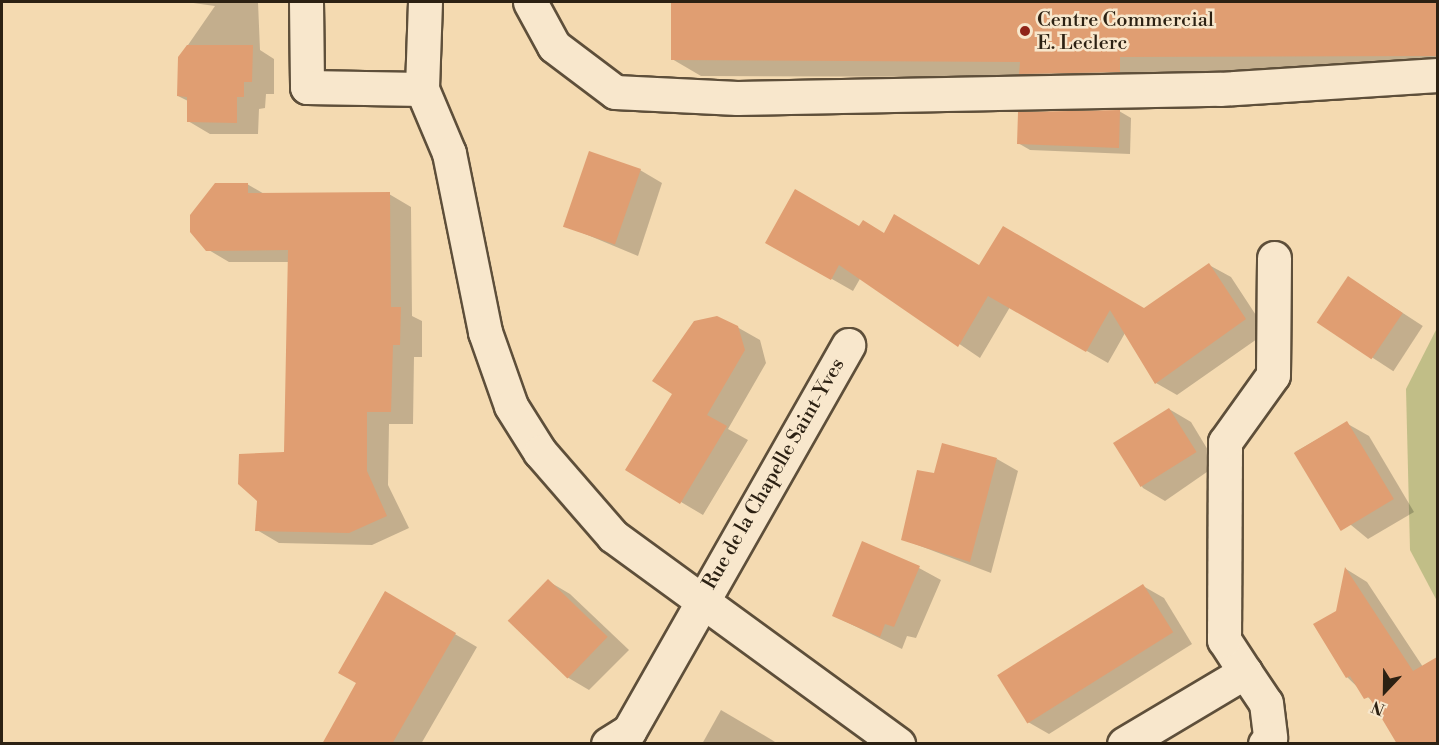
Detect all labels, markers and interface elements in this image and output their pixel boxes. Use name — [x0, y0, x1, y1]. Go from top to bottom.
place label: Centre Commercial E. Leclerc — [1037, 8, 1214, 55]
marker: Centre Commercial E. Leclerc — [1018, 24, 1032, 38]
street label: Rue de la Chapelle Saint-Yves — [698, 354, 850, 594]
north arrow — [1355, 661, 1415, 721]
text: N — [1369, 696, 1388, 719]

